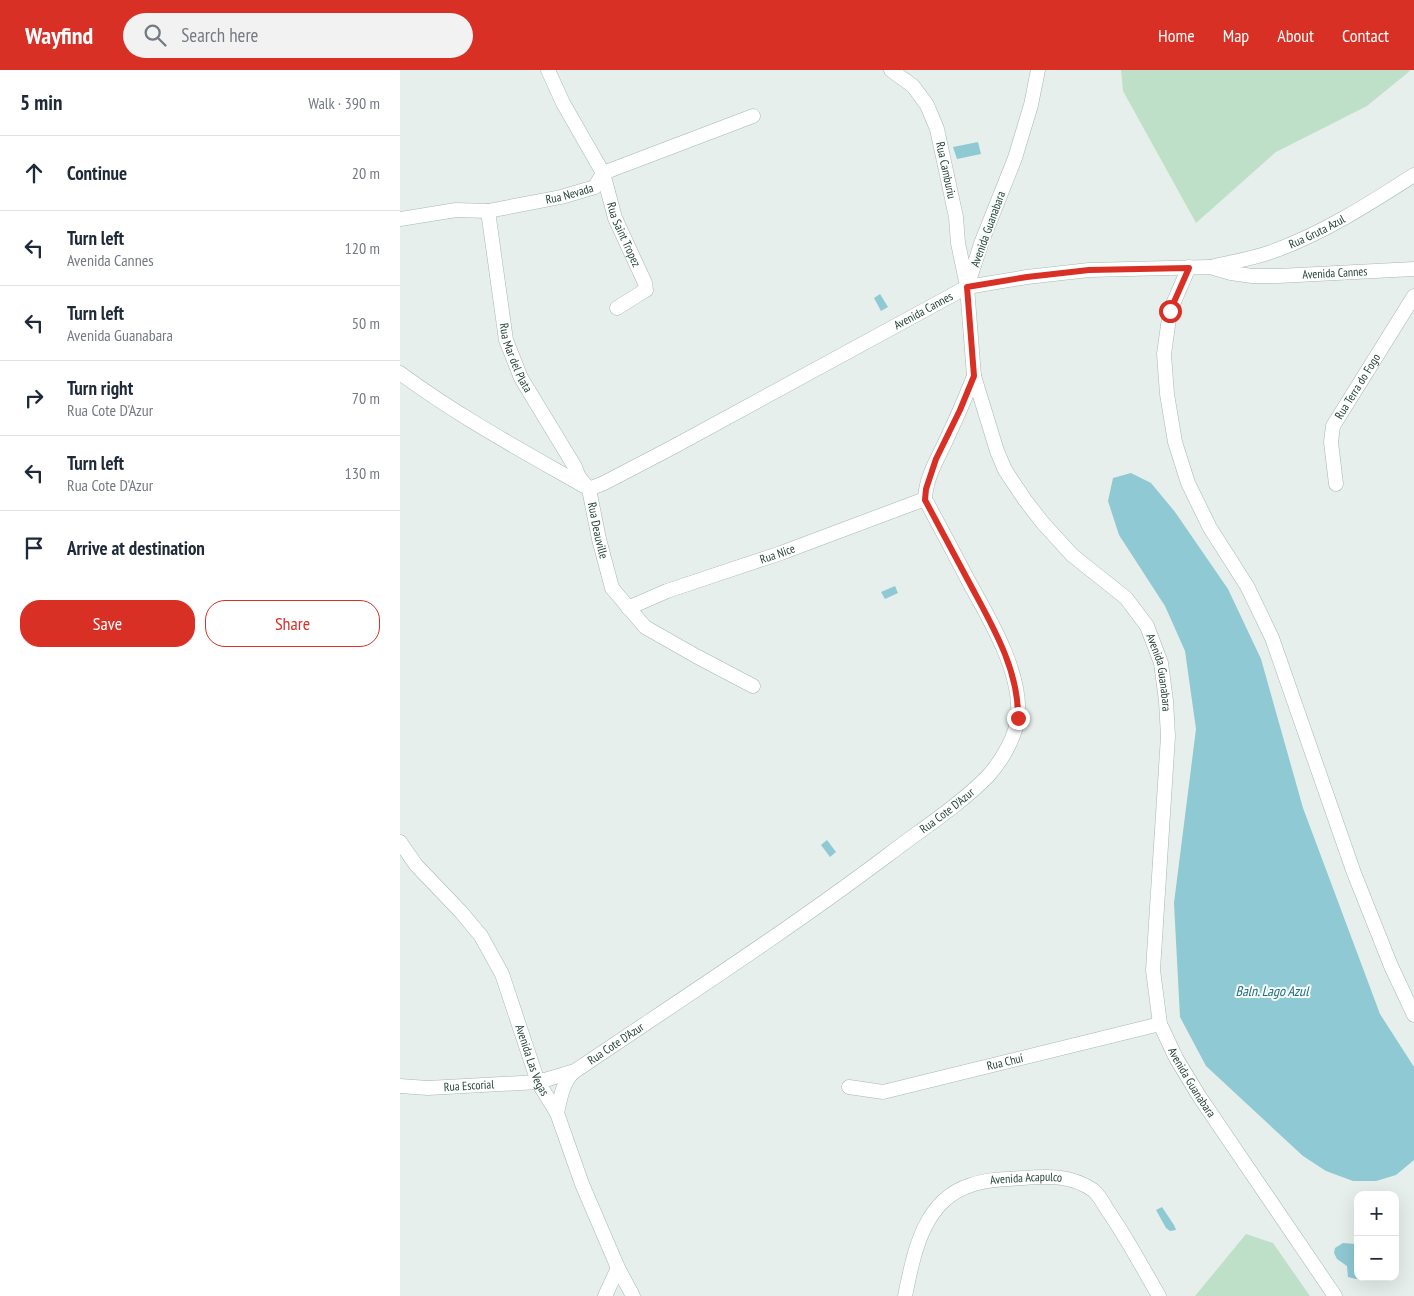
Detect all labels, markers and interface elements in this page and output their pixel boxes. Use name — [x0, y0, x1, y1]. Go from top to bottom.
search box — [123, 13, 473, 58]
text: Wayfind — [25, 20, 93, 51]
icon: search — [141, 21, 169, 49]
text: Search here — [181, 23, 258, 47]
text: Home — [1158, 24, 1195, 47]
text: Map — [1223, 24, 1249, 47]
text: About — [1277, 24, 1314, 47]
text: Contact — [1342, 24, 1389, 47]
text: 5 min — [20, 89, 62, 116]
text: Walk · 390 m — [308, 93, 380, 113]
street label: Rua Camburiu — [933, 140, 960, 200]
icon: ahead — [20, 159, 48, 187]
text: Continue — [67, 161, 127, 185]
text: 20 m — [352, 163, 380, 183]
street label: Rua Nevada — [544, 180, 595, 207]
street label: Avenida Guanabara — [967, 189, 1008, 269]
street label: Rua Saint Tropez — [604, 201, 645, 269]
street label: Rua Gruta Azul — [1286, 211, 1348, 251]
text: Turn left — [67, 226, 124, 250]
icon: left — [20, 234, 48, 262]
text: 120 m — [345, 238, 380, 258]
text: Avenida Cannes — [67, 250, 154, 270]
street label: Avenida Cannes — [1302, 263, 1368, 282]
street label: Avenida Cannes — [891, 288, 955, 332]
route start — [1159, 300, 1182, 323]
text: Turn left — [67, 301, 124, 325]
icon: left — [20, 309, 48, 337]
text: 50 m — [352, 313, 380, 333]
street label: Rua Mar del Plata — [497, 322, 536, 395]
text: Avenida Guanabara — [67, 325, 173, 345]
street label: Rua Terra do Fogo — [1331, 351, 1383, 422]
text: Turn right — [67, 376, 133, 400]
icon: right — [20, 384, 48, 412]
text: 70 m — [352, 388, 380, 408]
text: Rua Cote D'Azur — [67, 400, 153, 420]
text: Turn left — [67, 451, 124, 475]
icon: left — [20, 459, 48, 487]
text: 130 m — [345, 463, 380, 483]
text: Rua Cote D'Azur — [67, 475, 153, 495]
street label: Rua Deauville — [585, 501, 612, 560]
icon: arrive — [20, 534, 48, 562]
text: Arrive at destination — [67, 536, 205, 560]
street label: Rua Nice — [758, 540, 797, 567]
button: Save — [20, 600, 195, 647]
button: Share — [205, 600, 380, 647]
street label: Avenida Guanabara — [1144, 631, 1175, 712]
route end — [1007, 707, 1030, 730]
street label: Rua Cote D'Azur — [917, 784, 978, 836]
water label: Baln. Lago Azul — [1236, 982, 1310, 1000]
street label: Rua Cote D'Azur — [584, 1019, 647, 1067]
street label: Avenida Las Vegas — [512, 1022, 553, 1098]
street label: Avenida Guanabara — [1165, 1045, 1219, 1120]
street label: Rua Chuí — [985, 1050, 1025, 1073]
street label: Rua Escorial — [443, 1076, 495, 1094]
street label: Avenida Acapulco — [989, 1169, 1063, 1187]
map controls — [1354, 1191, 1399, 1281]
button: + — [1354, 1191, 1399, 1236]
button: − — [1354, 1236, 1399, 1281]

